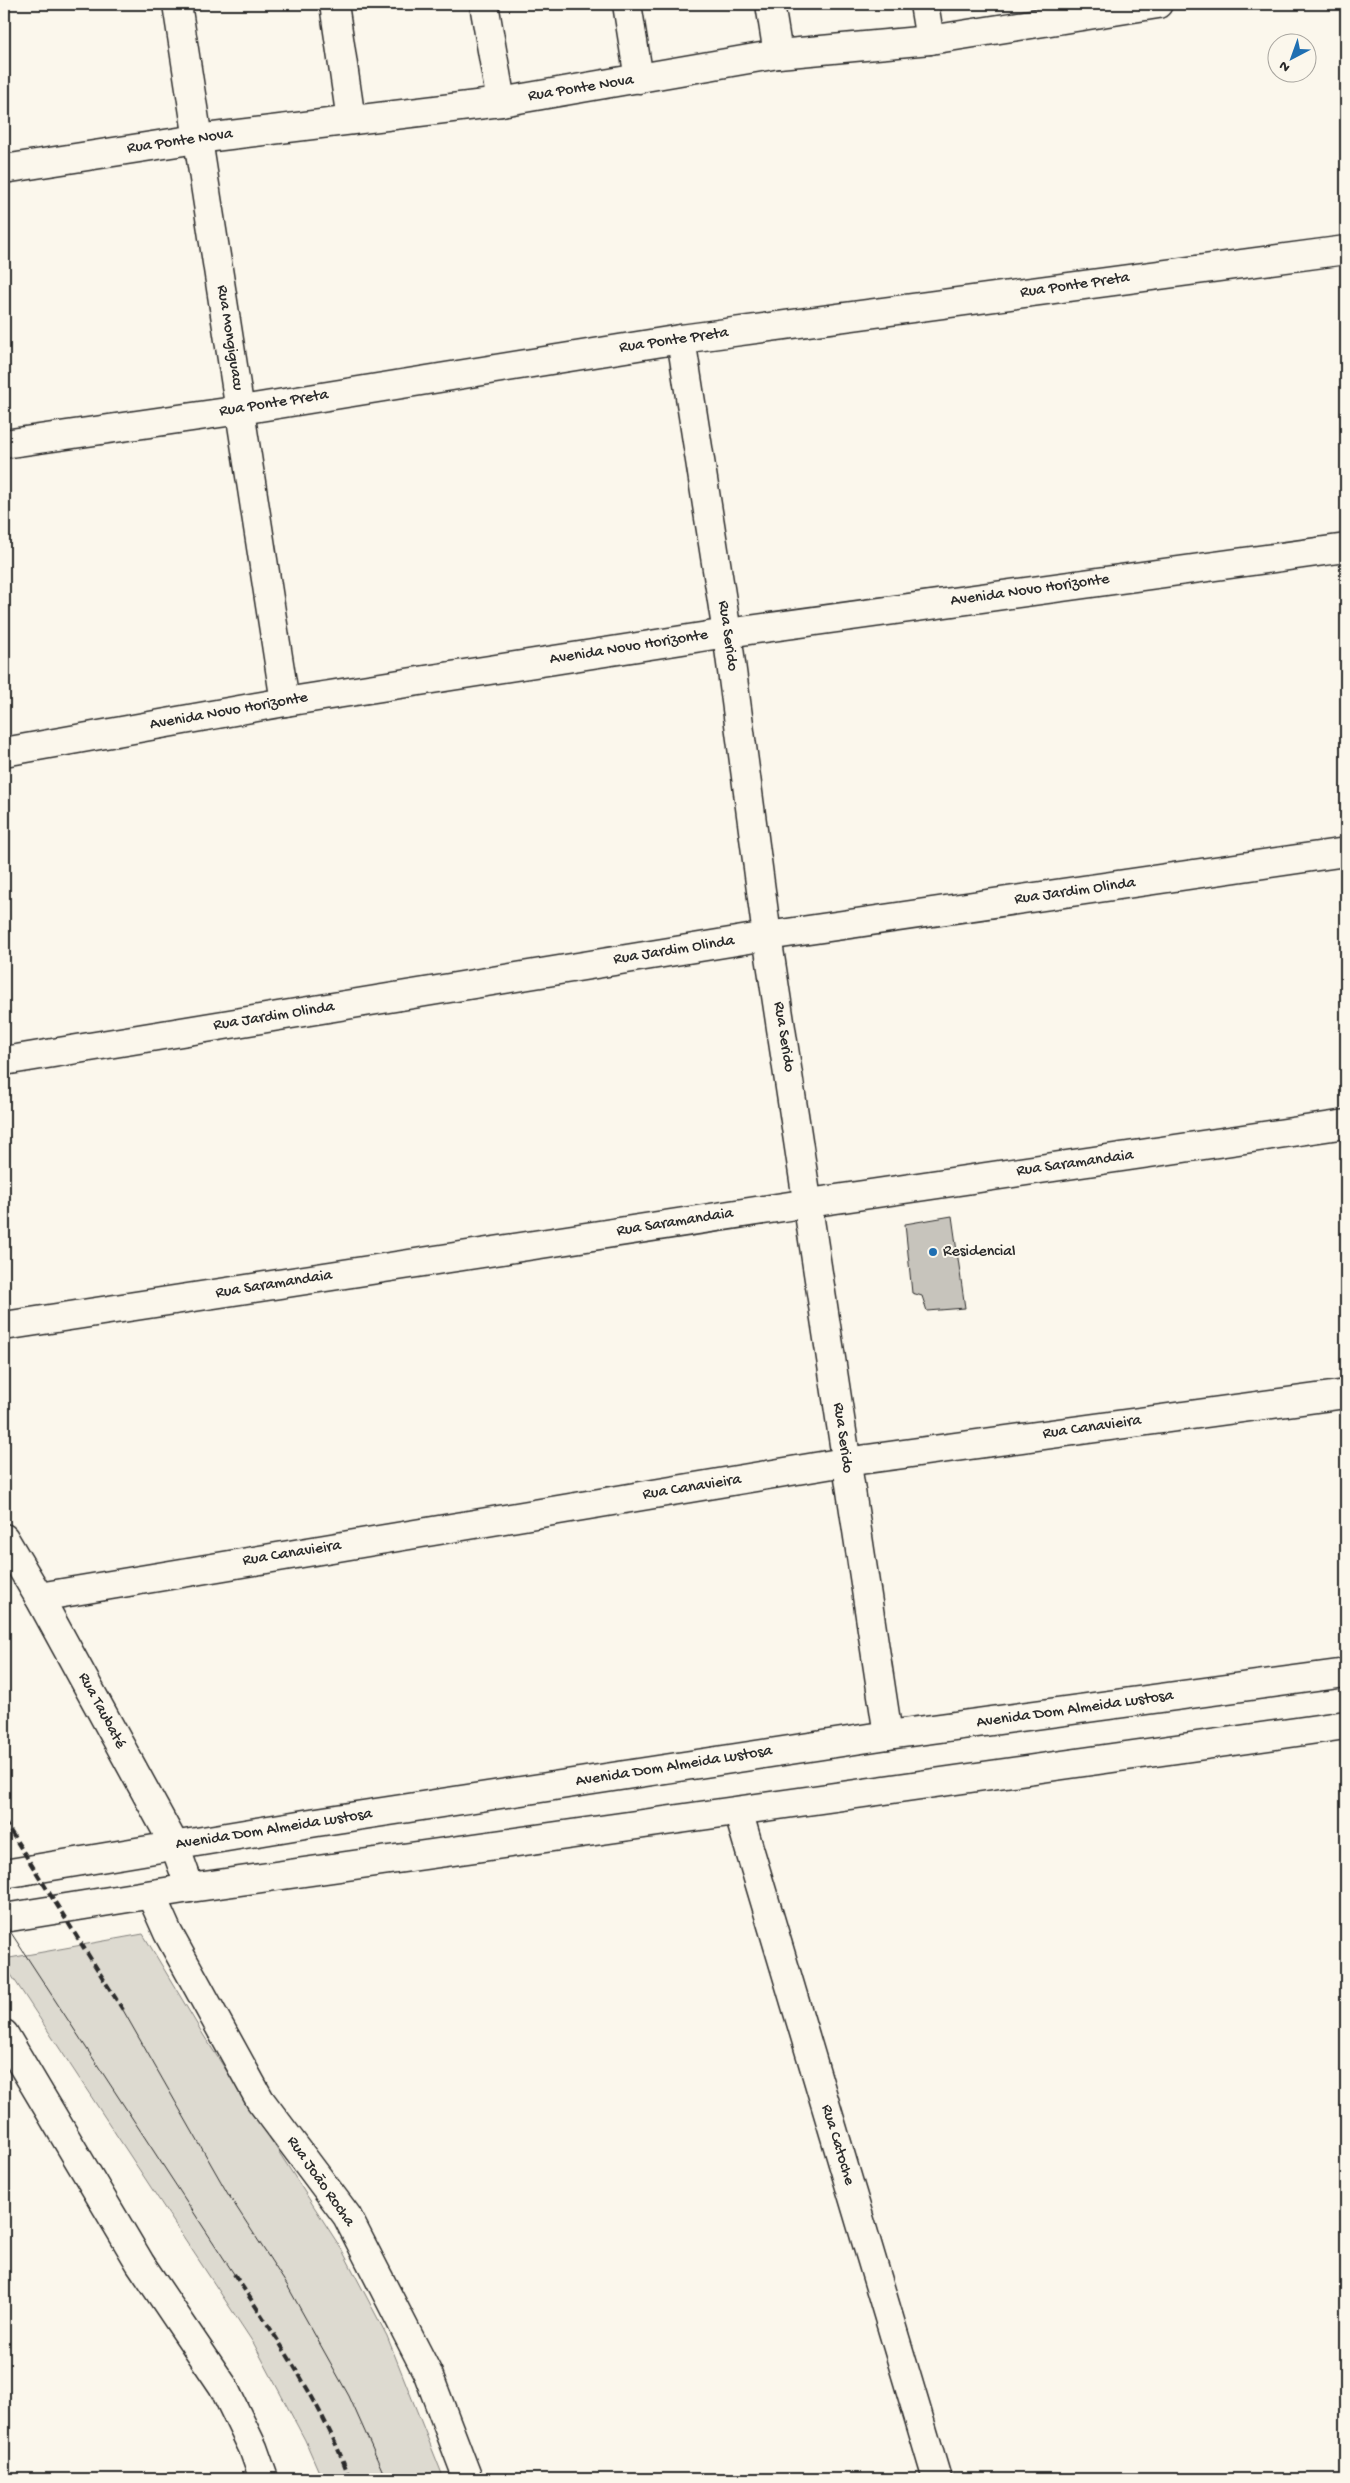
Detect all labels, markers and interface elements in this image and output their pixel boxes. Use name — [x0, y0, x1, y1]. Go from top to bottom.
north arrow — [1268, 32, 1318, 82]
text: N — [1276, 57, 1294, 75]
street label: Rua Ponte Nova — [527, 71, 636, 107]
street label: Rua Ponte Nova — [126, 125, 235, 159]
street label: Rua Ponte Preta — [1019, 269, 1132, 303]
street label: Rua Mongiguacu — [211, 284, 247, 393]
street label: Rua Ponte Preta — [618, 324, 731, 358]
street label: Rua Ponte Preta — [218, 386, 331, 422]
street label: Avenida Novo Horizonte — [949, 570, 1111, 612]
street label: Rua Serido — [713, 599, 741, 673]
street label: Avenida Novo Horizonte — [548, 626, 710, 670]
street label: Avenida Novo Horizonte — [149, 689, 310, 735]
street label: Rua Jardim Olinda — [1013, 874, 1138, 910]
street label: Rua Jardim Olinda — [612, 932, 737, 970]
street label: Rua Jardim Olinda — [212, 998, 337, 1036]
street label: Rua Serido — [768, 1000, 798, 1074]
street label: Rua Saramandaia — [1015, 1146, 1136, 1182]
street label: Rua Saramandaia — [615, 1204, 736, 1242]
place label: Residencial — [943, 1243, 1016, 1262]
marker: Residencial — [927, 1246, 939, 1258]
street label: Rua Saramandaia — [214, 1266, 335, 1304]
street label: Rua Serido — [828, 1401, 856, 1475]
street label: Rua Canavieira — [1041, 1412, 1144, 1444]
street label: Rua Canavieira — [641, 1471, 744, 1505]
street label: Rua Canavieira — [241, 1537, 344, 1571]
street label: Rua Taubaté — [73, 1670, 129, 1753]
street label: Avenida Dom Almeida Lustosa — [975, 1687, 1176, 1733]
street label: Avenida Dom Almeida Lustosa — [574, 1742, 775, 1792]
street label: Avenida Dom Almeida Lustosa — [174, 1805, 375, 1855]
street label: Rua Catoche — [816, 2102, 858, 2188]
street label: Rua João Rocha — [282, 2133, 359, 2232]

